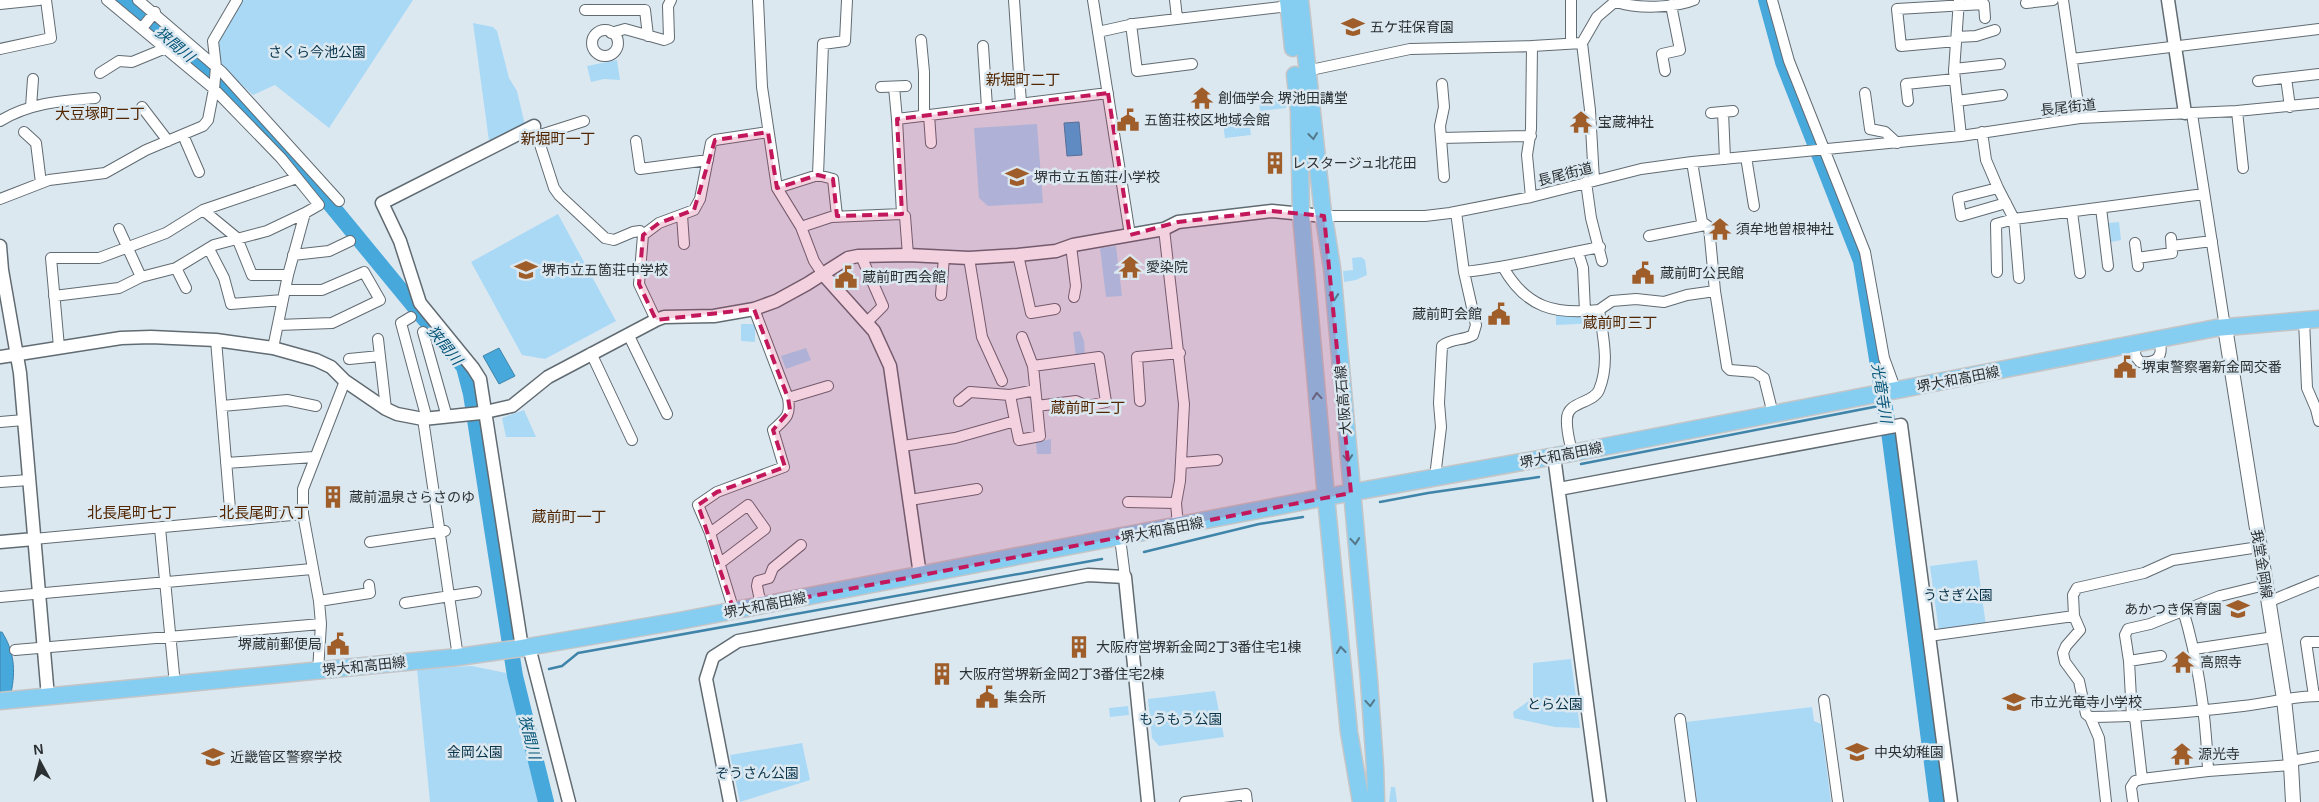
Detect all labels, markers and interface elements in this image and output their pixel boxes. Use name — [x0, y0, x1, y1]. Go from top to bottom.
school or university icon: 五ケ荘保育園 — [1340, 14, 1366, 40]
place label: 五ケ荘保育園 — [1370, 19, 1454, 35]
water label: 狭間川 — [152, 23, 199, 66]
park label: さくら今池公園 — [268, 44, 366, 60]
district label: 新堀町二丁 — [985, 71, 1061, 88]
temple icon: 創価学会 堺池田講堂 — [1189, 85, 1215, 111]
place label: 創価学会 堺池田講堂 — [1218, 90, 1348, 106]
street label: 長尾街道 — [2039, 96, 2097, 118]
district label: 大豆塚町二丁 — [55, 105, 145, 122]
public building icon: 五箇荘校区地域会館 — [1115, 107, 1141, 133]
temple icon: 宝蔵神社 — [1568, 109, 1594, 135]
place label: 五箇荘校区地域会館 — [1144, 112, 1270, 128]
place label: 宝蔵神社 — [1598, 114, 1654, 130]
district label: 新堀町一丁 — [520, 130, 596, 147]
one-way arrow — [1307, 132, 1318, 140]
building icon: レスタージュ北花田 — [1262, 150, 1288, 176]
place label: レスタージュ北花田 — [1292, 155, 1417, 171]
street label: 長尾街道 — [1536, 159, 1594, 189]
school or university icon: 堺市立五箇荘小学校 — [1004, 164, 1030, 190]
place label: 堺市立五箇荘小学校 — [1034, 169, 1160, 185]
temple icon: 須牟地曽根神社 — [1707, 216, 1733, 242]
place label: 須牟地曽根神社 — [1736, 221, 1834, 237]
temple icon: 愛染院 — [1117, 254, 1143, 280]
school or university icon: 堺市立五箇荘中学校 — [513, 257, 539, 283]
place label: 愛染院 — [1146, 259, 1188, 275]
public building icon: 蔵前町公民館 — [1630, 260, 1656, 286]
place label: 堺市立五箇荘中学校 — [542, 262, 668, 278]
public building icon: 蔵前町西会館 — [833, 264, 859, 290]
place label: 蔵前町公民館 — [1660, 265, 1744, 281]
place label: 蔵前町西会館 — [862, 269, 946, 285]
one-way arrow — [1329, 293, 1340, 301]
public building icon: 蔵前町会館 — [1486, 301, 1512, 327]
place label: 蔵前町会館 — [1412, 306, 1482, 322]
district label: 蔵前町三丁 — [1582, 314, 1658, 331]
water label: 狭間川 — [424, 322, 467, 369]
public building icon: 堺東警察署新金岡交番 — [2112, 354, 2138, 380]
place label: 堺東警察署新金岡交番 — [2142, 359, 2282, 375]
water label: 光竜寺川 — [1869, 362, 1895, 426]
street label: 堺大和高田線 — [1915, 363, 2001, 395]
street label: 大阪高石線 — [1332, 364, 1354, 436]
one-way arrow — [1312, 392, 1323, 400]
district label: 蔵前町二丁 — [1050, 399, 1126, 416]
street label: 堺大和高田線 — [1518, 439, 1604, 471]
one-way arrow — [1342, 455, 1353, 463]
building icon: 蔵前温泉さらさのゆ — [320, 484, 346, 510]
place label: 蔵前温泉さらさのゆ — [349, 489, 475, 505]
district label: 北長尾町七丁 — [87, 504, 177, 521]
district label: 北長尾町八丁 — [219, 504, 309, 521]
district label: 蔵前町一丁 — [531, 508, 607, 525]
street label: 堺大和高田線 — [1119, 514, 1205, 546]
street label: 我堂金岡線 — [2249, 528, 2275, 600]
one-way arrow — [1349, 538, 1360, 546]
park label: うさぎ公園 — [1923, 587, 1993, 603]
street label: 堺大和高田線 — [722, 589, 808, 621]
school or university icon: あかつき保育園 — [2225, 596, 2251, 622]
place label: あかつき保育園 — [2124, 601, 2222, 617]
public building icon: 堺蔵前郵便局 — [325, 631, 351, 657]
building icon: 大阪府営堺新金岡2丁3番住宅1棟 — [1066, 634, 1092, 660]
place label: 堺蔵前郵便局 — [238, 636, 322, 652]
place label: 大阪府営堺新金岡2丁3番住宅1棟 — [1096, 639, 1301, 655]
one-way arrow — [1336, 645, 1347, 653]
temple icon: 高照寺 — [2170, 649, 2196, 675]
street label: 堺大和高田線 — [321, 654, 407, 678]
place label: 高照寺 — [2200, 654, 2242, 670]
building icon: 大阪府営堺新金岡2丁3番住宅2棟 — [929, 661, 955, 687]
place label: 大阪府営堺新金岡2丁3番住宅2棟 — [959, 666, 1164, 682]
public building icon: 集会所 — [974, 684, 1000, 710]
place label: 集会所 — [1004, 689, 1046, 705]
school or university icon: 市立光竜寺小学校 — [2001, 689, 2027, 715]
place label: 市立光竜寺小学校 — [2030, 694, 2142, 710]
park label: とら公園 — [1527, 696, 1583, 712]
one-way arrow — [1365, 699, 1376, 707]
park label: もうもう公園 — [1139, 711, 1223, 727]
water label: 狭間川 — [516, 713, 544, 763]
north arrow — [15, 737, 65, 787]
school or university icon: 中央幼稚園 — [1844, 739, 1870, 765]
text: N — [32, 741, 44, 758]
temple icon: 源光寺 — [2169, 741, 2195, 767]
school or university icon: 近畿管区警察学校 — [200, 744, 226, 770]
park label: 金岡公園 — [447, 744, 503, 760]
place label: 中央幼稚園 — [1874, 744, 1944, 760]
place label: 源光寺 — [2198, 746, 2240, 762]
place label: 近畿管区警察学校 — [230, 749, 342, 765]
park label: ぞうさん公園 — [715, 765, 799, 781]

